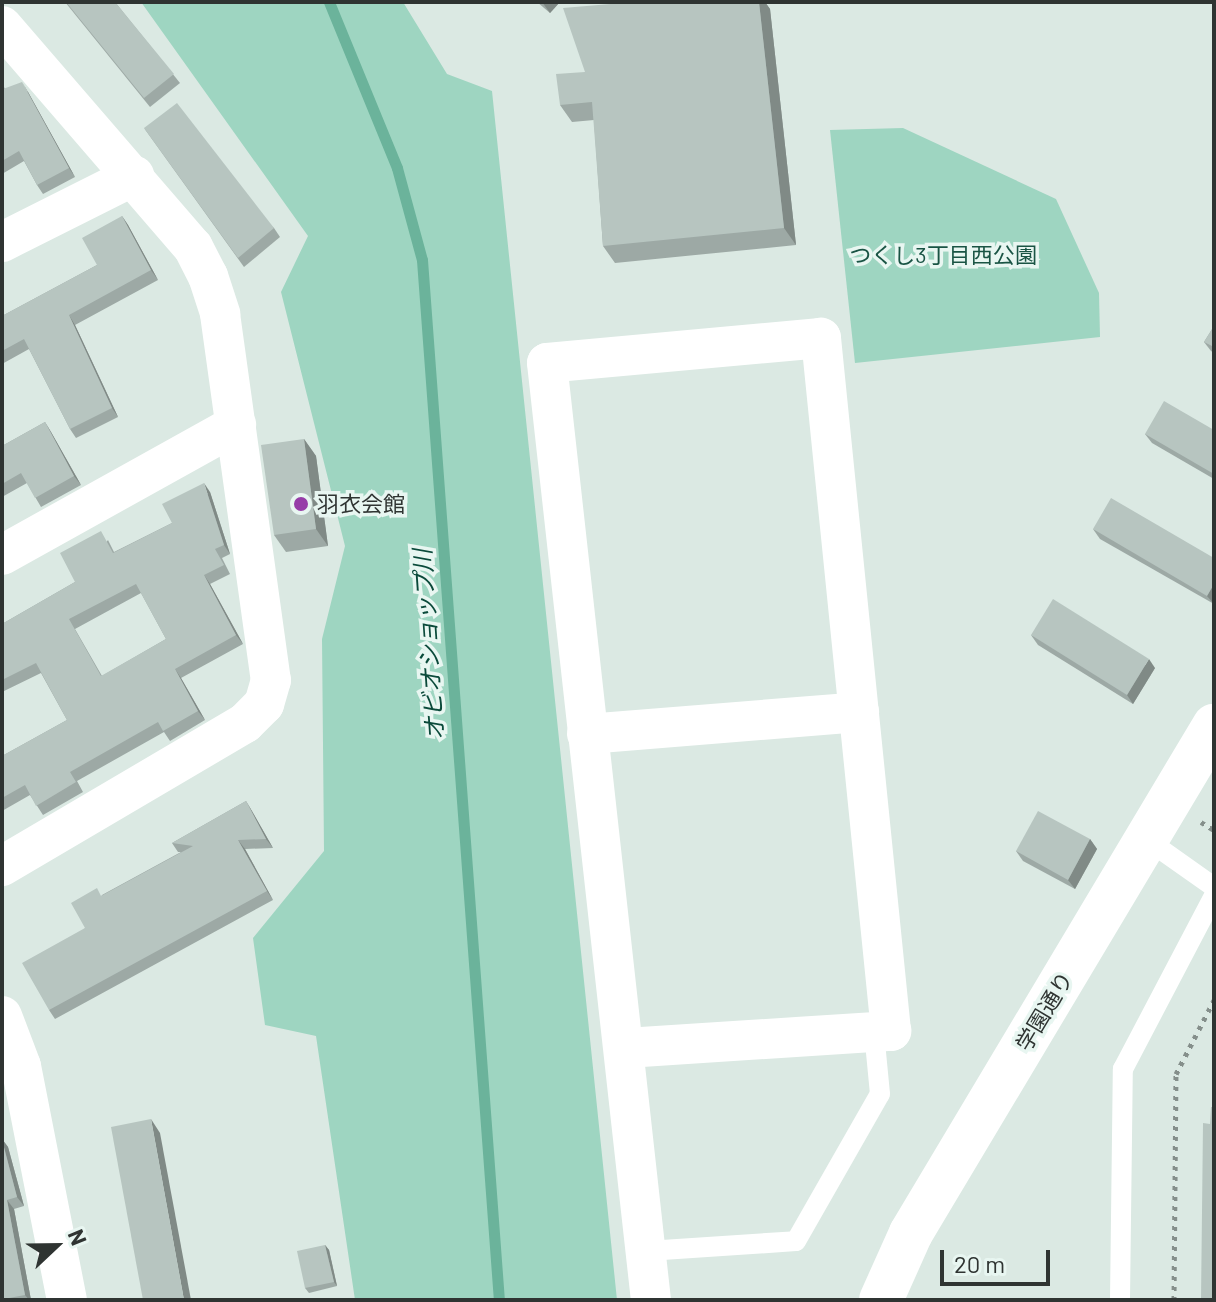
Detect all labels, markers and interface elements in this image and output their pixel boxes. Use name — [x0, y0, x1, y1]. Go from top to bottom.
park label: つくし3丁目西公園 — [849, 242, 1037, 268]
place label: 羽衣会館 — [317, 491, 405, 517]
marker: 羽衣会館 — [292, 495, 310, 513]
water label: オビオショップ川 — [407, 548, 449, 742]
street label: 学園通り — [1010, 966, 1078, 1056]
north arrow — [16, 1206, 96, 1286]
text: N — [63, 1225, 93, 1249]
scale bar — [944, 1234, 1054, 1284]
text: 20 m — [954, 1249, 1005, 1278]

